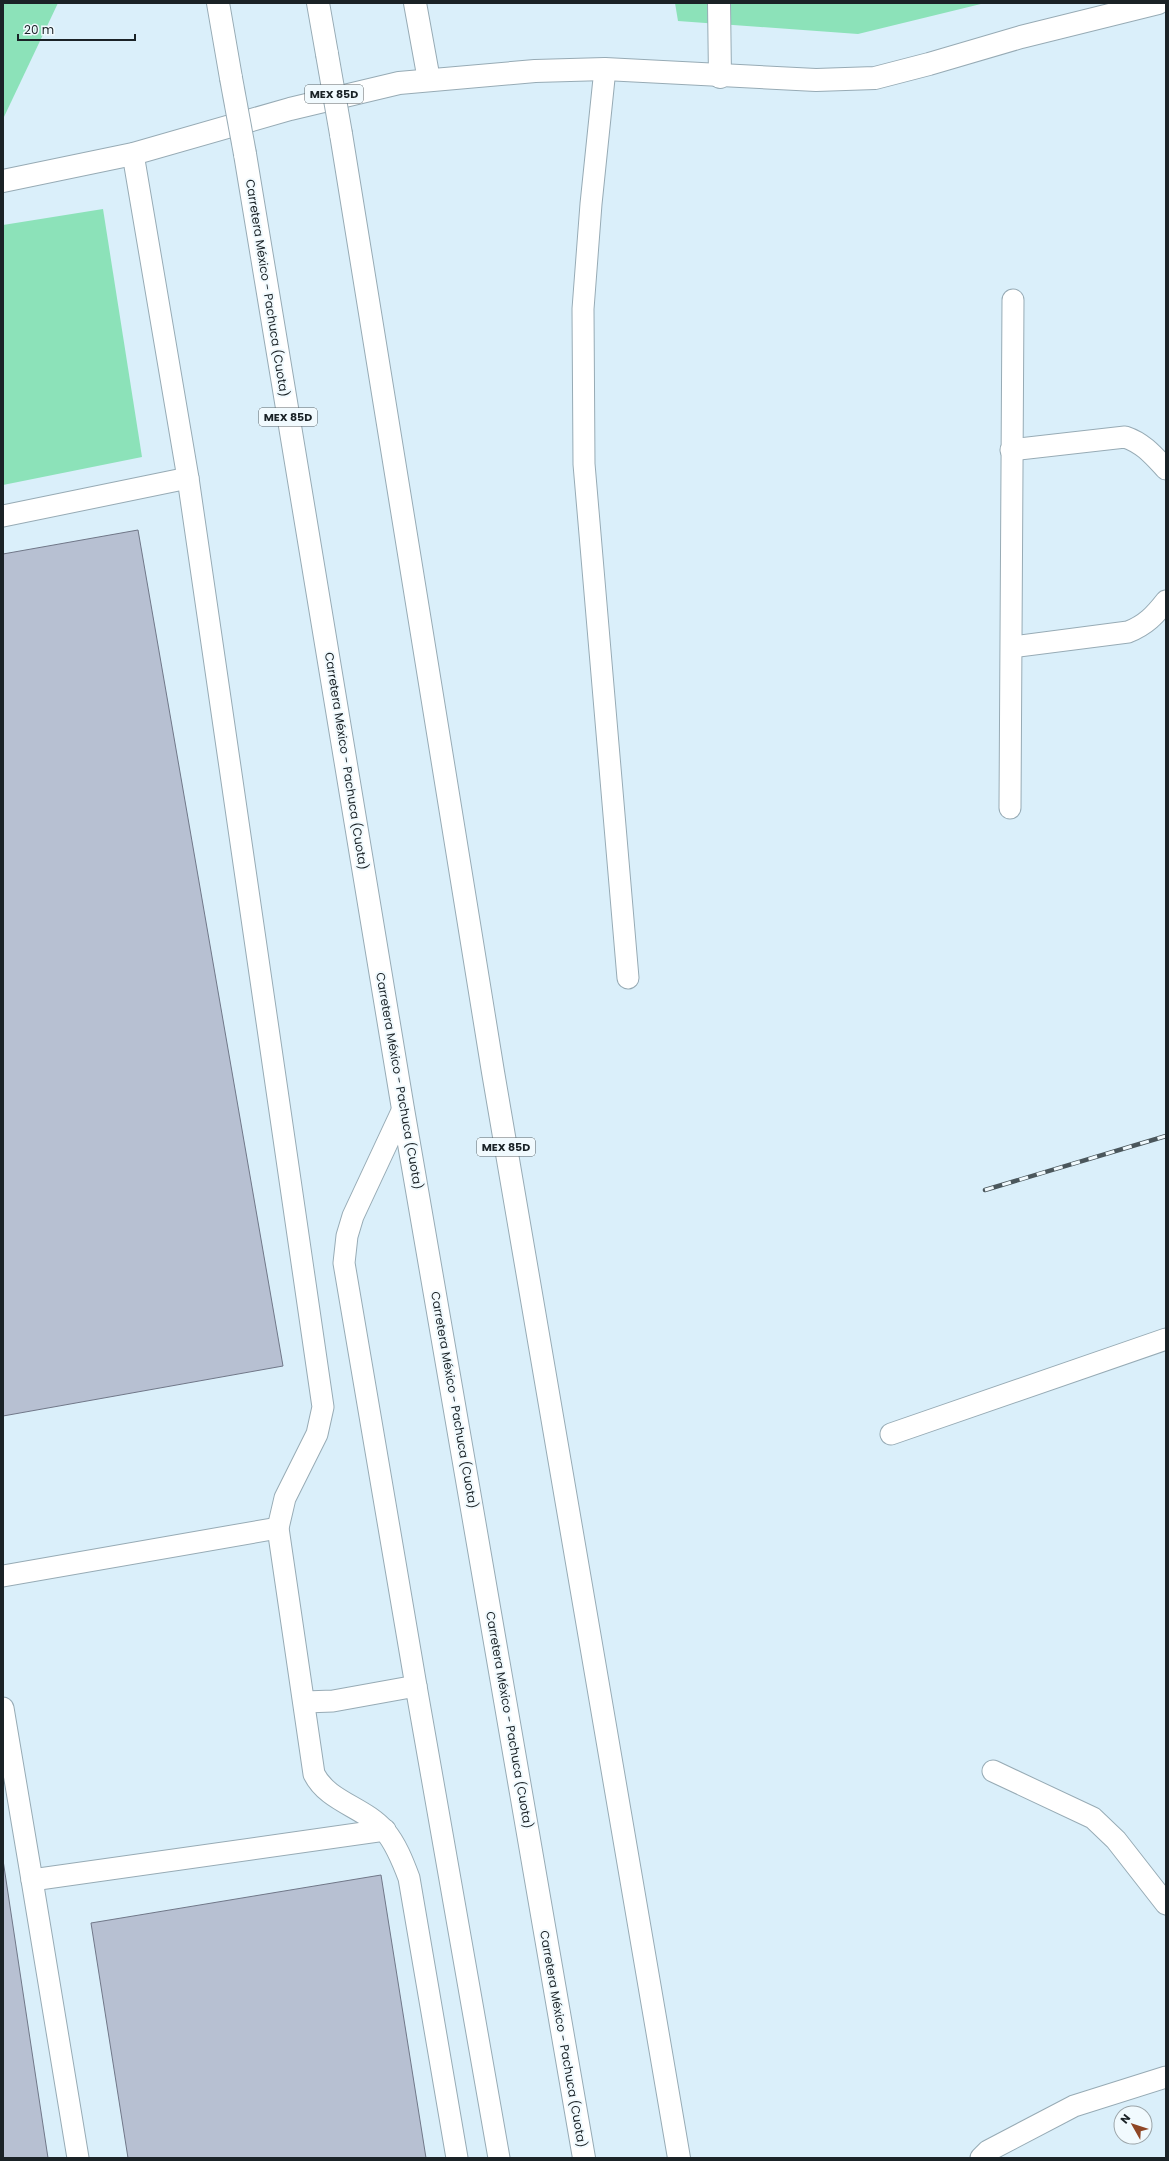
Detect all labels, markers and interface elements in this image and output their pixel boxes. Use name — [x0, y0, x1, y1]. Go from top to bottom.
scale bar — [18, 16, 135, 42]
text: 20 m — [24, 21, 54, 38]
road number: MEX 85D — [305, 85, 363, 103]
street label: Carretera México - Pachuca (Cuota) — [242, 178, 293, 398]
road number: MEX 85D — [259, 408, 317, 426]
street label: Carretera México - Pachuca (Cuota) — [321, 651, 372, 871]
street label: Carretera México - Pachuca (Cuota) — [372, 971, 427, 1191]
road number: MEX 85D — [477, 1138, 535, 1156]
street label: Carretera México - Pachuca (Cuota) — [427, 1290, 482, 1510]
street label: Carretera México - Pachuca (Cuota) — [482, 1610, 537, 1830]
street label: Carretera México - Pachuca (Cuota) — [536, 1929, 591, 2149]
north arrow — [1113, 2105, 1153, 2145]
text: N — [1116, 2110, 1134, 2127]

